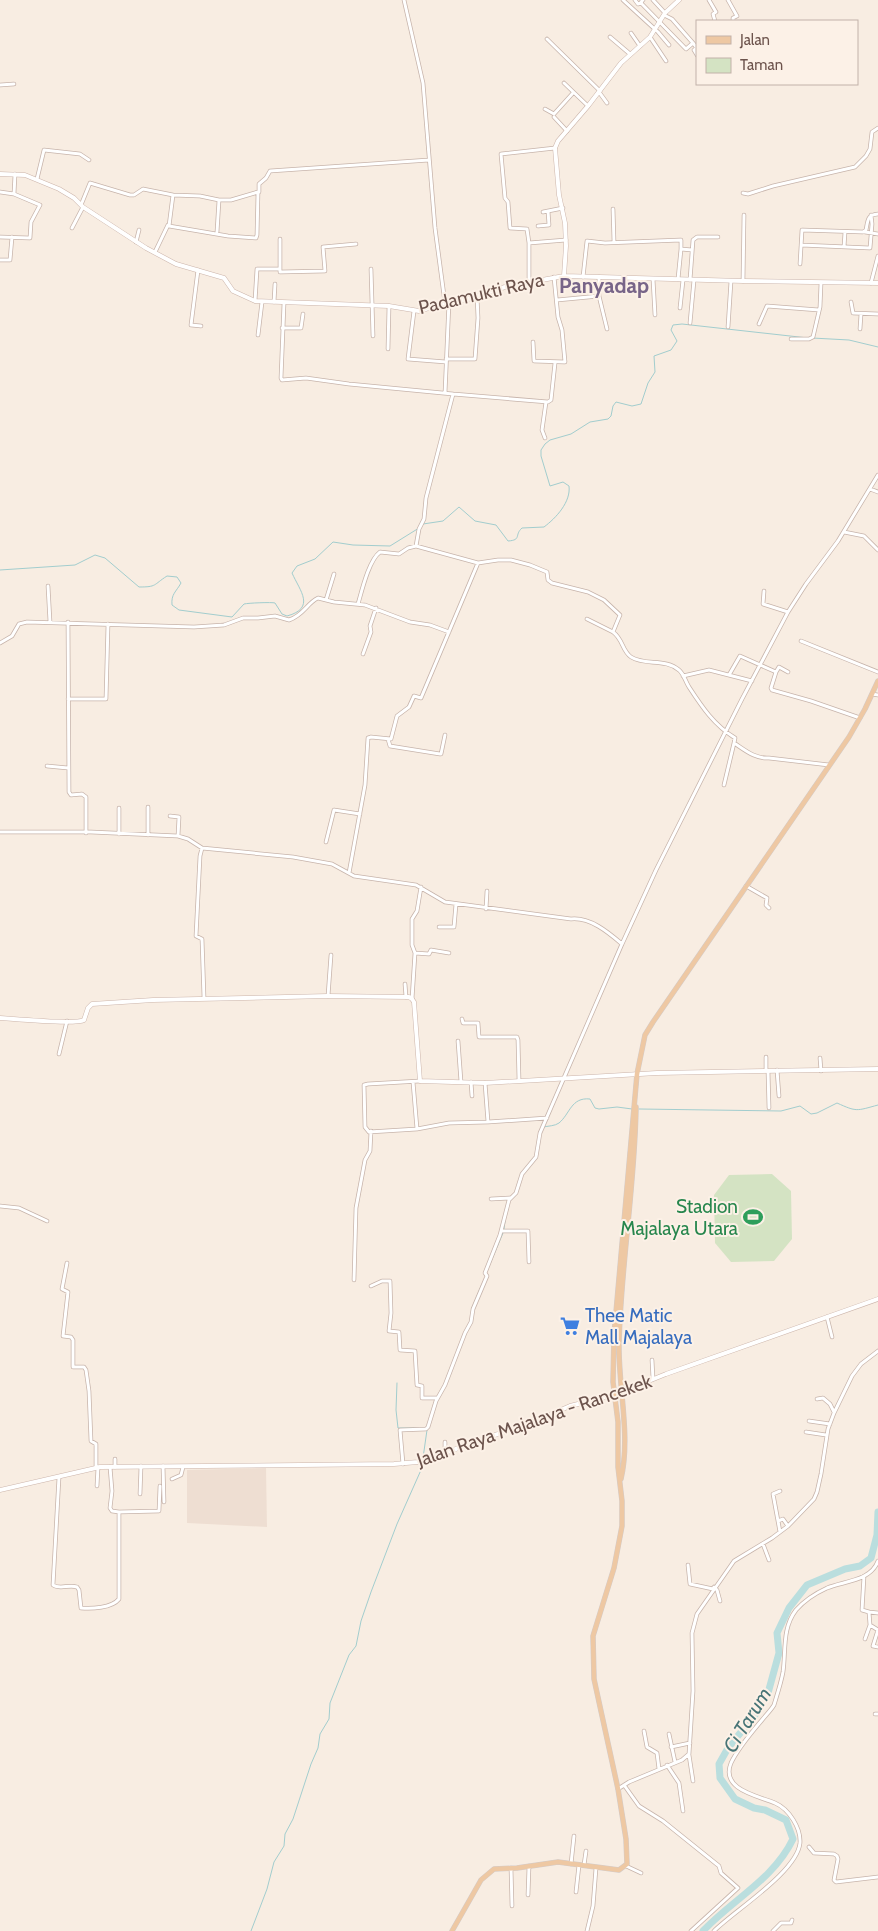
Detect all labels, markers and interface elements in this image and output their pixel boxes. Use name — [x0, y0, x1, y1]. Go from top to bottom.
legend — [696, 20, 858, 85]
text: Jalan — [739, 31, 770, 49]
text: Taman — [740, 56, 783, 74]
street label: Padamukti Raya — [416, 268, 546, 319]
district label: Panyadap — [559, 273, 649, 298]
place label: Stadion Majalaya Utara — [620, 1195, 738, 1240]
sports icon: Stadion Majalaya Utara — [742, 1206, 764, 1228]
place label: Thee Matic Mall Majalaya — [585, 1304, 692, 1349]
supermarket icon: Thee Matic Mall Majalaya — [559, 1315, 581, 1337]
street label: Jalan Raya Majalaya - Rancekek — [413, 1369, 655, 1472]
water label: Ci Tarum — [718, 1683, 776, 1757]

